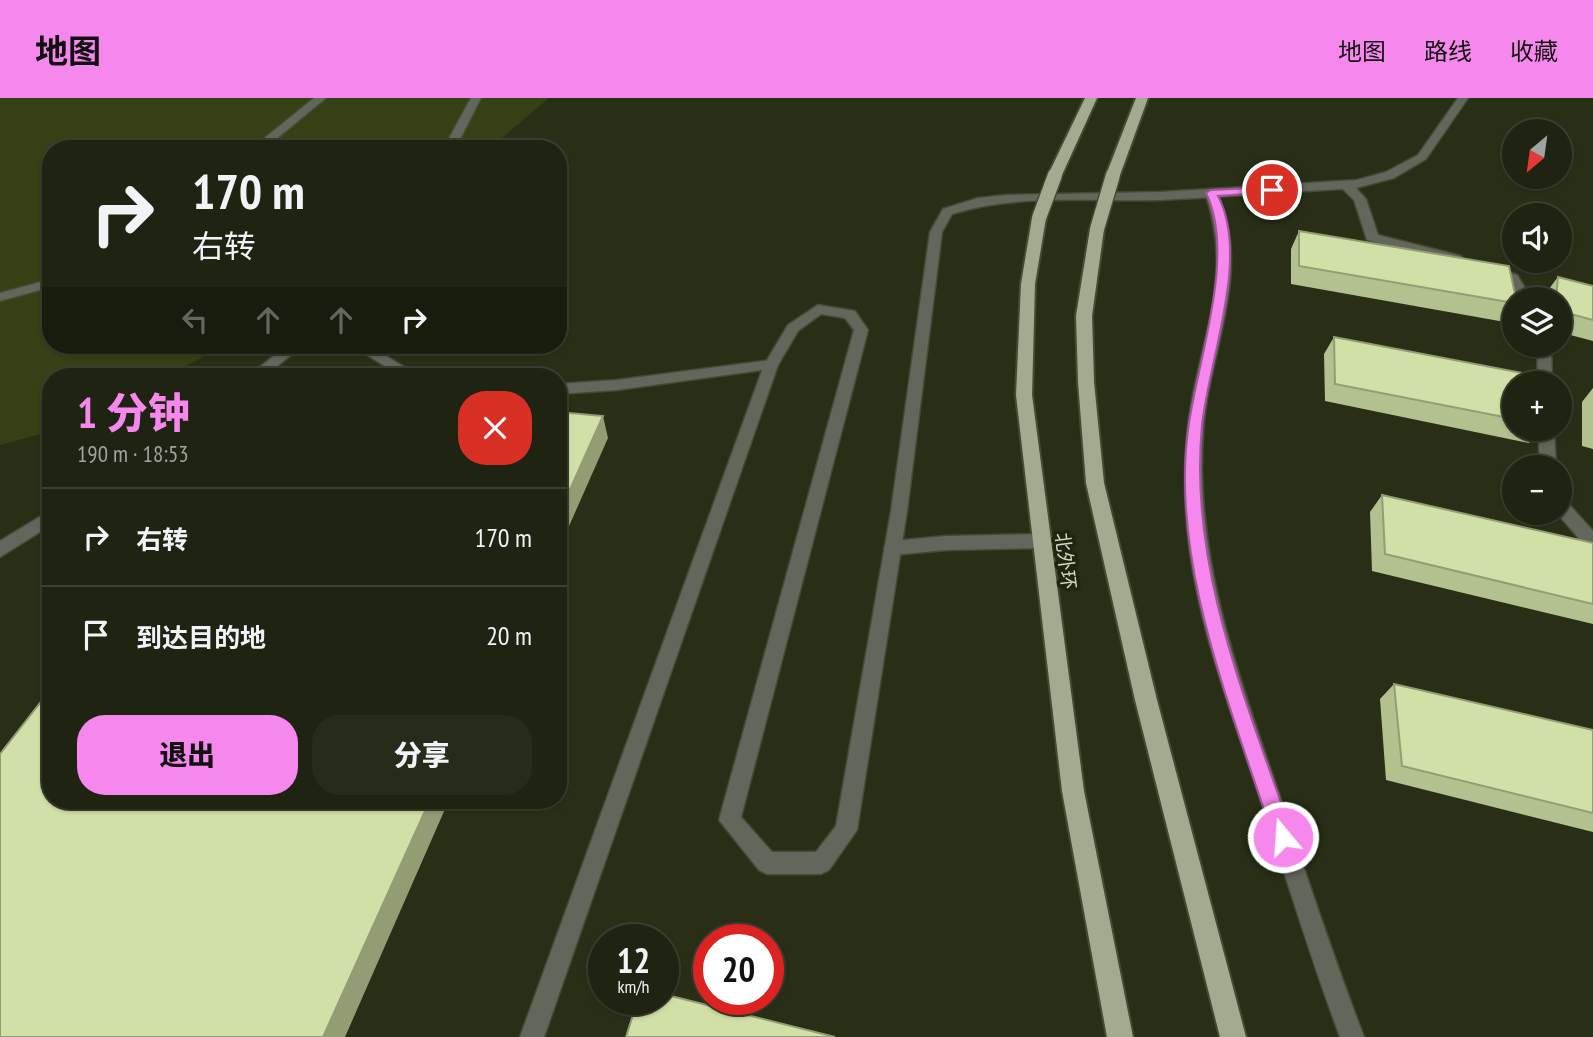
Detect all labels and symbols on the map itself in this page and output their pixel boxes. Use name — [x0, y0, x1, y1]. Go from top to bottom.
north arrow — [1502, 119, 1572, 189]
pin — [1242, 160, 1302, 220]
street label: 北外环 — [1051, 531, 1081, 591]
position arrow — [1246, 800, 1320, 874]
speed limit sign: 20 — [693, 924, 784, 1015]

